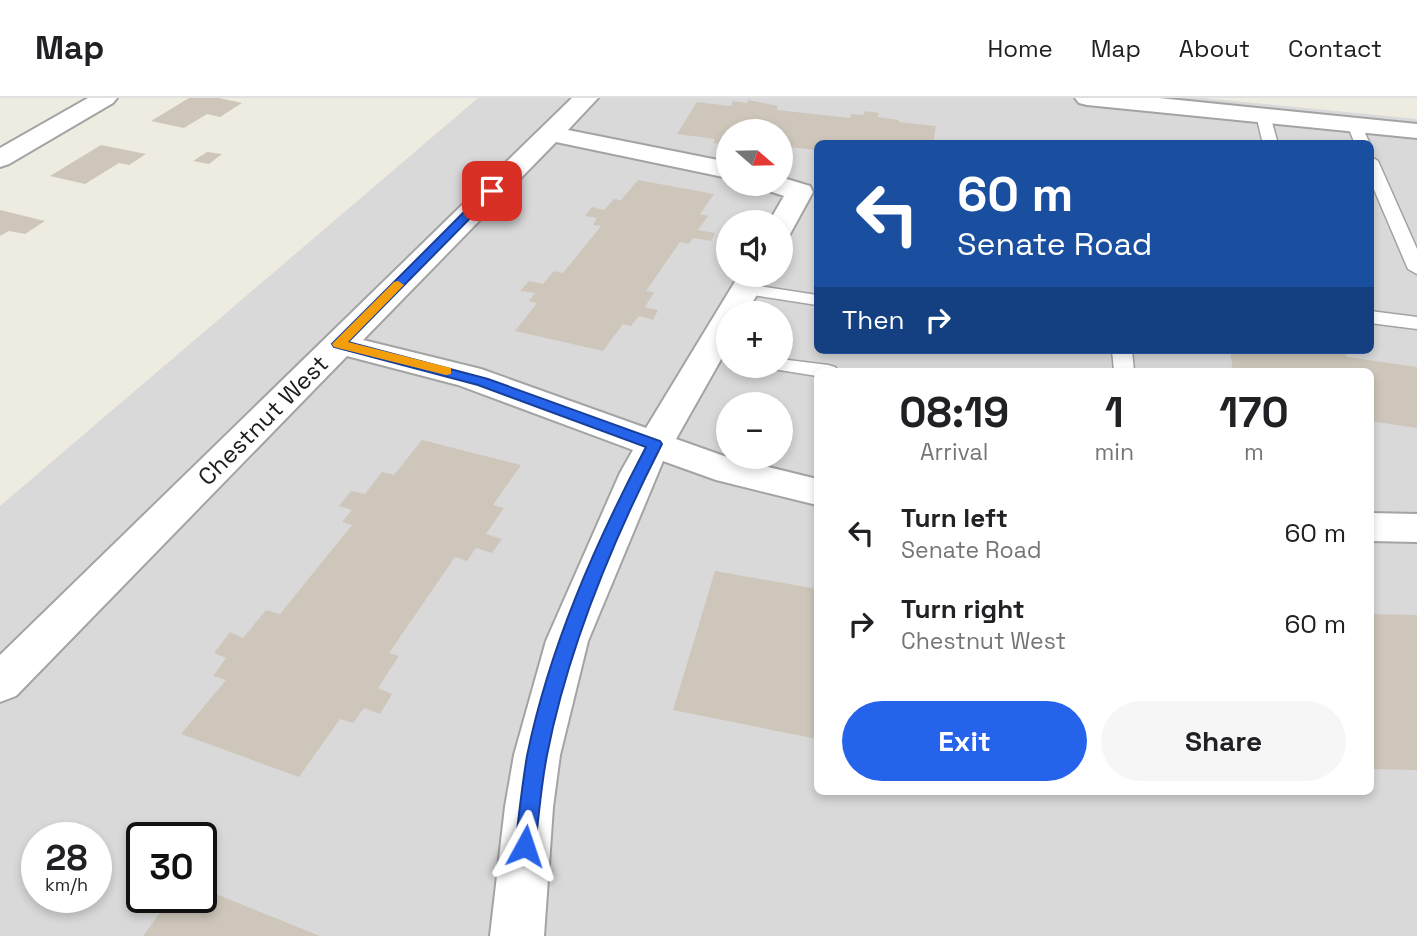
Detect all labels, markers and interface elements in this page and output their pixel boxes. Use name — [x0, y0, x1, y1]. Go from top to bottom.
text: Map — [35, 27, 104, 69]
text: Home — [987, 33, 1053, 64]
text: Map — [1091, 33, 1141, 64]
text: About — [1179, 33, 1250, 64]
text: Contact — [1288, 33, 1382, 64]
north arrow — [716, 119, 793, 196]
map controls — [716, 119, 793, 469]
pin — [462, 161, 522, 221]
text: 60 m — [957, 163, 1073, 225]
icon: left — [842, 168, 933, 259]
icon: arrive — [473, 172, 511, 210]
button: sound — [716, 210, 793, 287]
text: Senate Road — [957, 224, 1152, 264]
button: + — [716, 301, 793, 378]
icon: right — [919, 301, 957, 339]
text: Then — [842, 303, 905, 337]
street label: Chestnut West — [191, 348, 335, 492]
text: 08:19 — [899, 386, 1009, 439]
text: 1 — [1105, 386, 1124, 439]
text: 170 — [1219, 386, 1289, 439]
button: − — [716, 392, 793, 469]
text: Arrival — [920, 437, 988, 467]
text: min — [1095, 437, 1134, 467]
text: m — [1244, 437, 1264, 467]
text: Turn left — [901, 501, 1008, 535]
icon: left — [842, 514, 880, 552]
text: 60 m — [1284, 516, 1346, 550]
text: Senate Road — [901, 535, 1041, 565]
text: Turn right — [901, 592, 1025, 626]
icon: right — [842, 605, 880, 643]
text: 60 m — [1284, 607, 1346, 641]
text: Chestnut West — [901, 626, 1066, 656]
button: Exit — [842, 701, 1087, 781]
button: Share — [1101, 701, 1346, 781]
position arrow — [488, 809, 562, 883]
speed limit sign: 30 — [126, 822, 217, 913]
text: 28 — [46, 836, 87, 880]
text: km/h — [45, 873, 88, 896]

